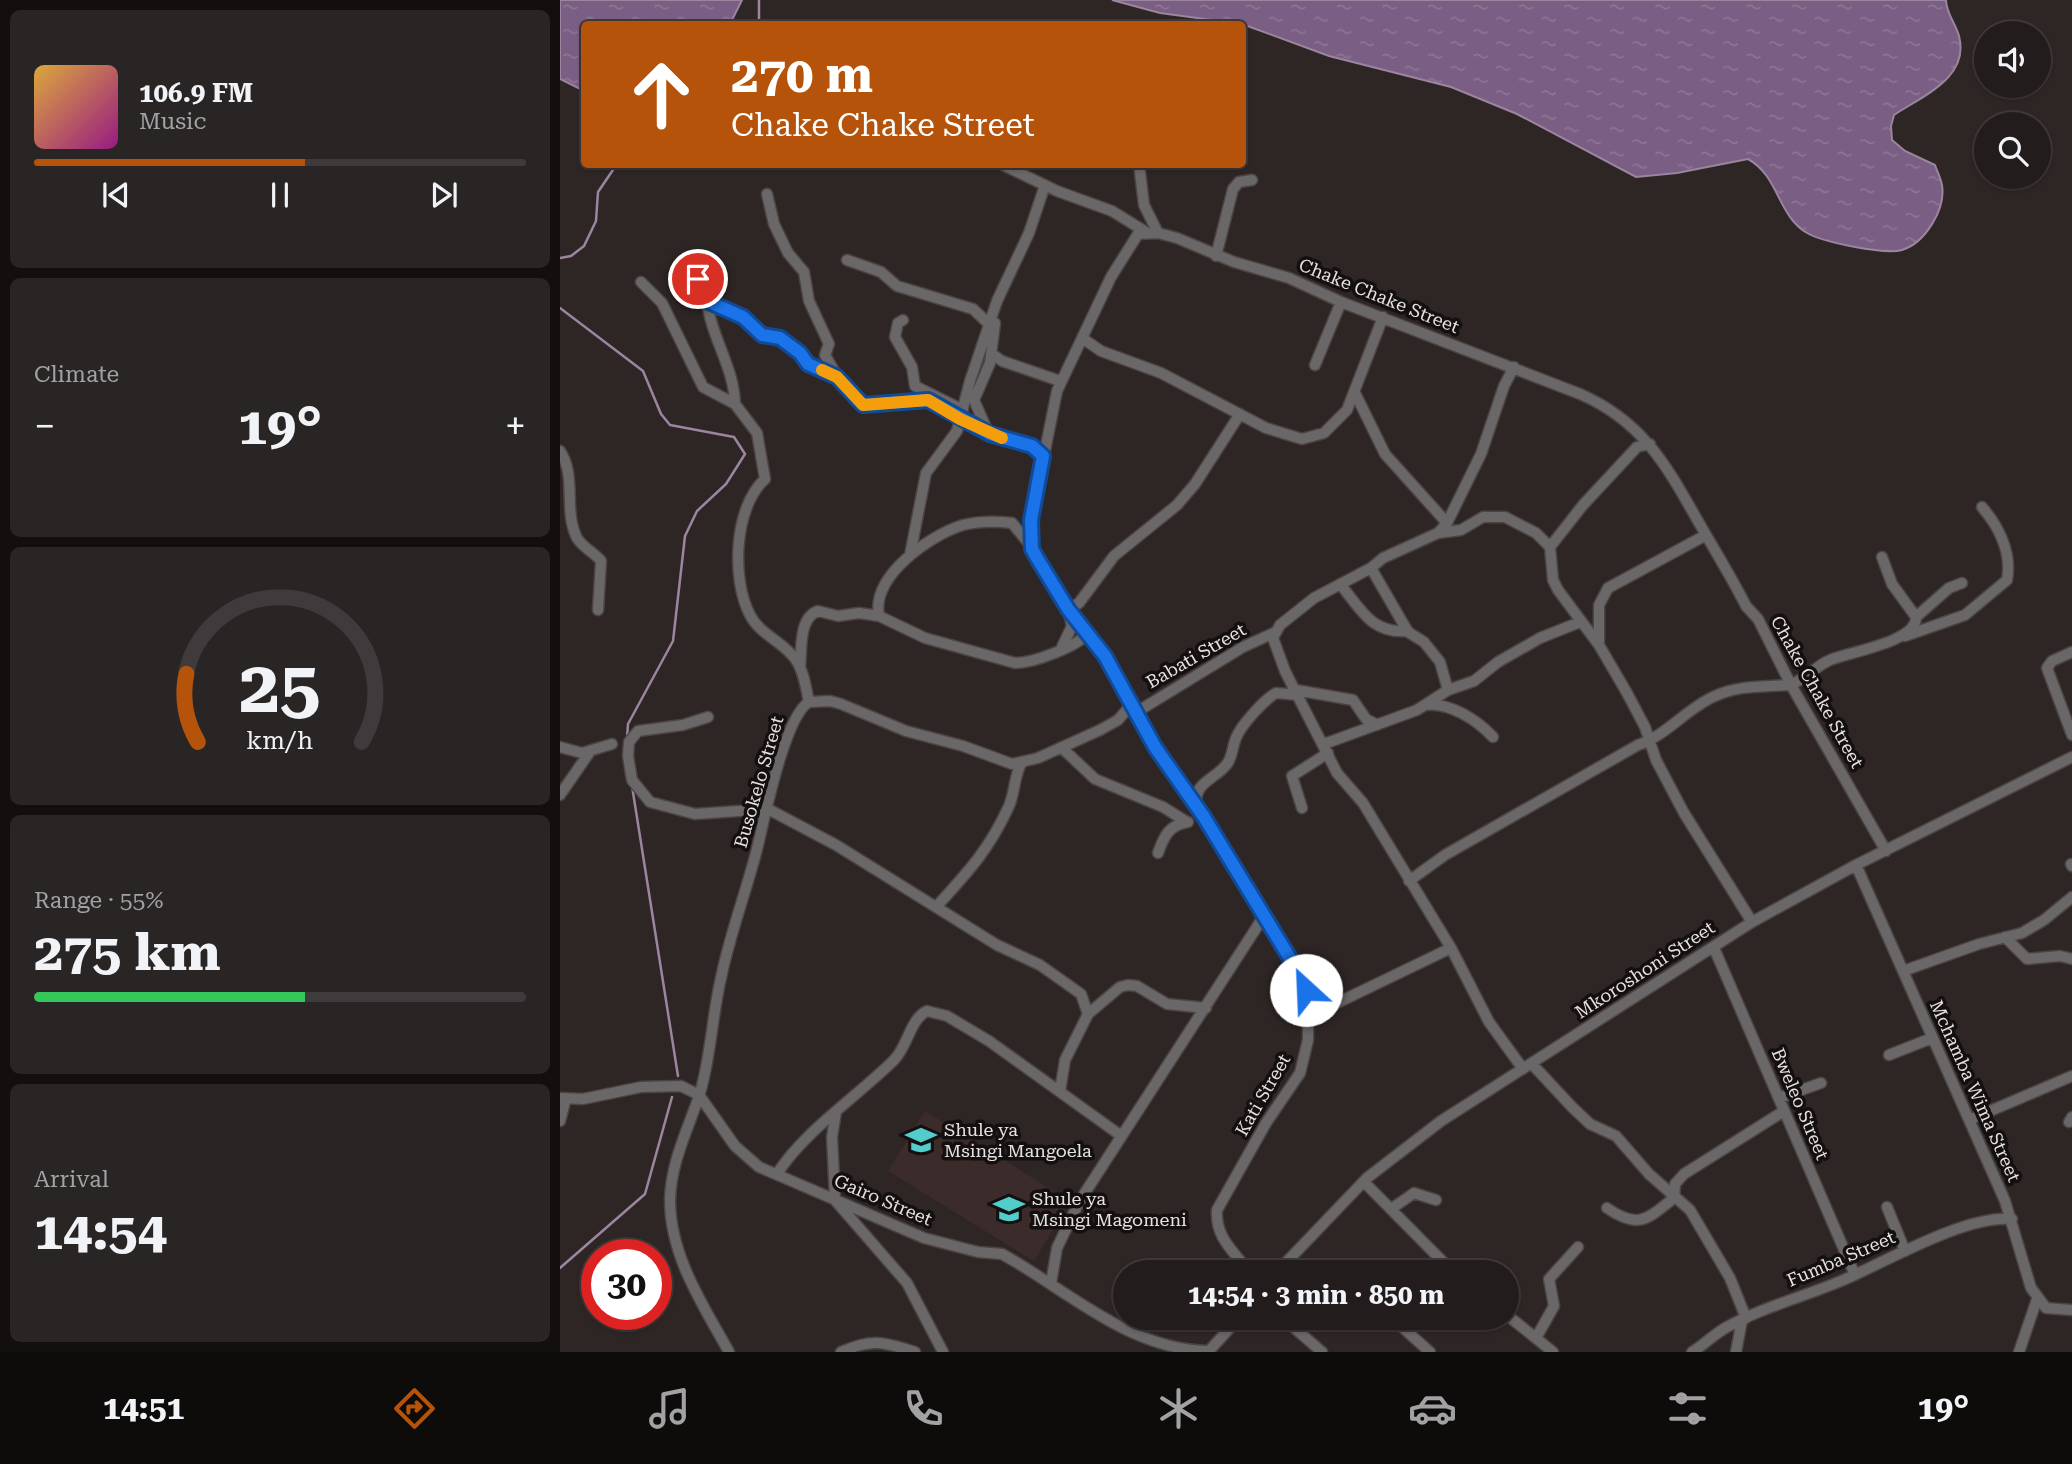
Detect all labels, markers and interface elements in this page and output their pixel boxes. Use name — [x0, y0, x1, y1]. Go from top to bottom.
map controls — [1974, 21, 2051, 189]
button: sound — [1974, 21, 2051, 98]
text: 270 m — [731, 47, 873, 104]
icon: ahead — [616, 49, 707, 140]
text: 106.9 FM — [139, 78, 253, 108]
text: Chake Chake Street — [731, 106, 1035, 144]
text: Music — [139, 108, 206, 135]
button: search — [1974, 112, 2051, 189]
icon: previous — [97, 176, 135, 214]
icon: pause — [261, 176, 299, 214]
icon: next — [425, 176, 463, 214]
pin — [668, 249, 728, 309]
street label: Chake Chake Street — [1296, 254, 1463, 337]
icon: arrive — [679, 260, 717, 298]
text: Climate — [34, 361, 119, 388]
text: 19° — [238, 396, 322, 457]
text: − — [34, 404, 55, 448]
text: + — [505, 404, 526, 448]
street label: Chake Chake Street — [1767, 612, 1868, 772]
street label: Babati Street — [1142, 618, 1249, 693]
text: 25 — [239, 645, 321, 730]
street label: Busokelo Street — [730, 713, 787, 850]
text: km/h — [247, 726, 313, 755]
text: Range · 55% — [34, 887, 163, 914]
street label: Mkoroshoni Street — [1571, 916, 1719, 1023]
text: 275 km — [34, 922, 221, 983]
position arrow — [1269, 953, 1343, 1027]
street label: Mchamba Wima Street — [1926, 997, 2025, 1185]
street label: Bweleo Street — [1768, 1045, 1833, 1163]
street label: Kati Street — [1231, 1050, 1295, 1139]
place label: Shule ya Msingi Mangoela — [944, 1119, 1092, 1161]
school or university icon: Shule ya Msingi Mangoela — [904, 1123, 938, 1157]
text: Arrival — [34, 1166, 109, 1193]
street label: Gairo Street — [831, 1170, 936, 1230]
place label: Shule ya Msingi Magomeni — [1032, 1188, 1187, 1230]
school or university icon: Shule ya Msingi Magomeni — [992, 1192, 1026, 1226]
text: 14:54 — [34, 1201, 167, 1262]
street label: Fumba Street — [1784, 1226, 1898, 1291]
speed limit sign: 30 — [581, 1239, 672, 1330]
text: 14:54 · 3 min · 850 m — [1188, 1280, 1444, 1310]
icon: directions — [390, 1384, 439, 1433]
icon: music — [645, 1384, 694, 1433]
icon: phone — [899, 1384, 948, 1433]
icon: climate — [1154, 1384, 1203, 1433]
icon: car — [1408, 1384, 1457, 1433]
icon: filters — [1663, 1384, 1712, 1433]
text: 14:51 — [103, 1389, 184, 1427]
text: 19° — [1917, 1389, 1969, 1427]

